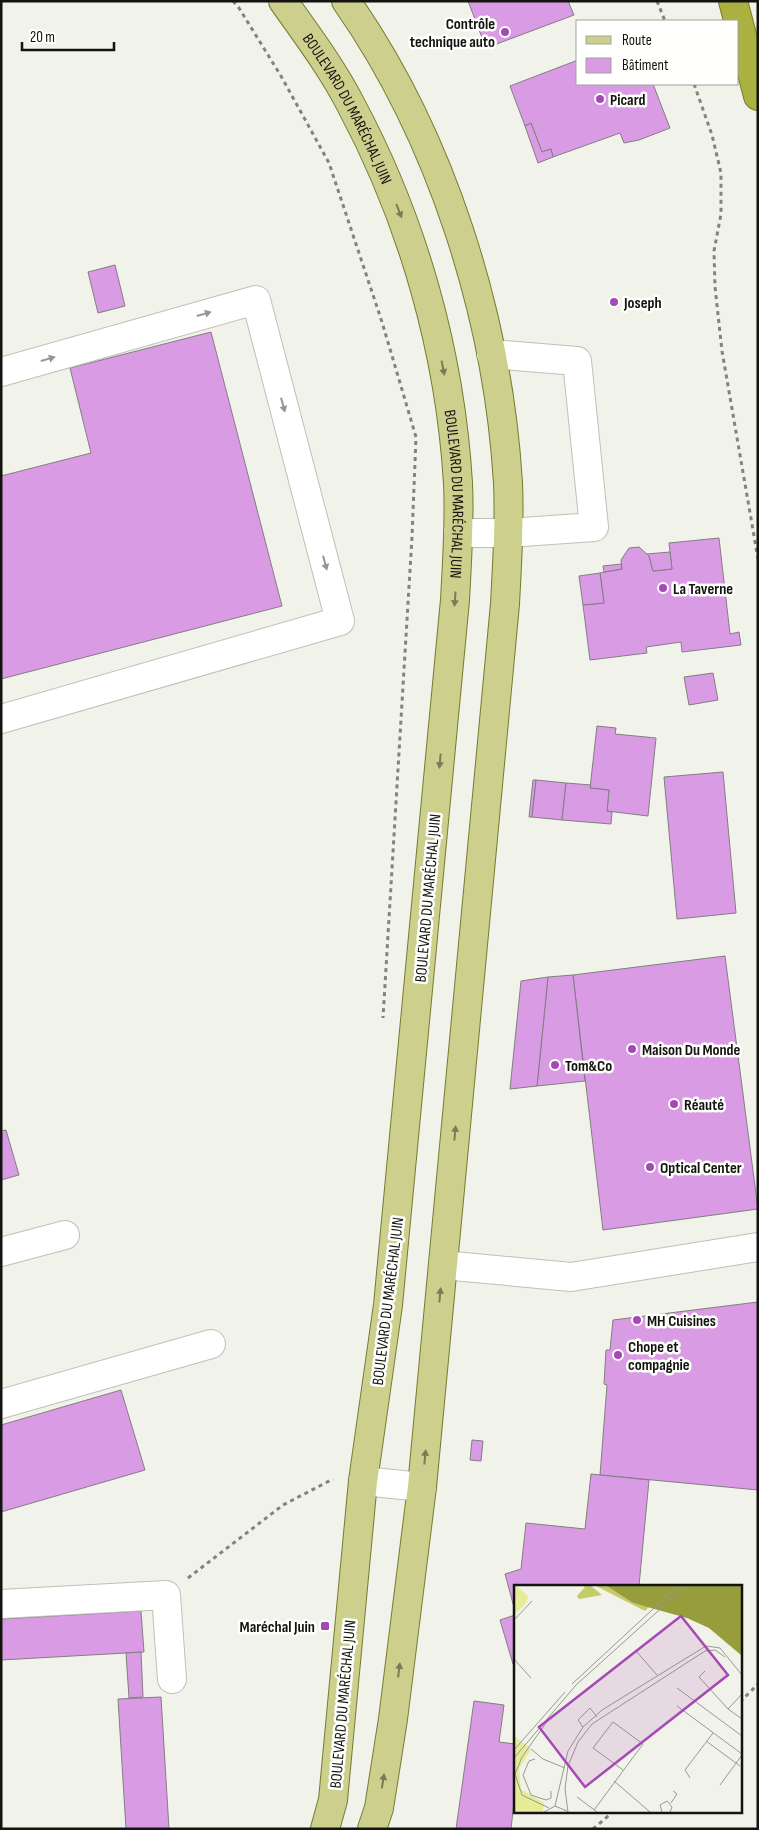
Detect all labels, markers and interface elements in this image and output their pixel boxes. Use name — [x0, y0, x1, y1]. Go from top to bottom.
place label: Contrôle technique auto — [410, 15, 495, 52]
scale bar — [22, 20, 115, 52]
legend — [576, 20, 739, 85]
marker: Contrôle technique auto — [499, 26, 511, 38]
text: 20 m — [30, 28, 55, 47]
street label: BOULEVARD DU MARÉCHAL JUIN — [298, 30, 395, 187]
text: Route — [622, 31, 652, 50]
text: Bâtiment — [622, 56, 669, 75]
place label: Picard — [610, 91, 645, 110]
marker: Picard — [594, 93, 606, 105]
one-way arrow — [395, 204, 403, 219]
place label: Joseph — [623, 294, 662, 313]
marker: Joseph — [608, 296, 620, 308]
one-way arrow — [197, 310, 212, 318]
one-way arrow — [41, 355, 56, 363]
one-way arrow — [439, 360, 447, 375]
one-way arrow — [280, 398, 288, 413]
street label: BOULEVARD DU MARÉCHAL JUIN — [440, 409, 467, 579]
one-way arrow — [321, 555, 329, 570]
place label: La Taverne — [673, 580, 733, 599]
marker: La Taverne — [657, 582, 669, 594]
one-way arrow — [451, 591, 459, 607]
one-way arrow — [436, 753, 444, 769]
street label: BOULEVARD DU MARÉCHAL JUIN — [412, 813, 445, 983]
place label: Maison Du Monde — [642, 1041, 741, 1060]
marker: Maison Du Monde — [626, 1043, 638, 1055]
place label: Tom&Co — [565, 1057, 612, 1076]
marker: Tom&Co — [549, 1059, 561, 1071]
place label: Réauté — [684, 1096, 724, 1115]
marker: Réauté — [668, 1098, 680, 1110]
one-way arrow — [451, 1125, 459, 1141]
place label: Optical Center — [660, 1159, 742, 1178]
marker: Optical Center — [644, 1161, 656, 1173]
street label: BOULEVARD DU MARÉCHAL JUIN — [369, 1216, 408, 1386]
one-way arrow — [436, 1287, 444, 1303]
place label: MH Cuisines — [647, 1312, 716, 1331]
marker: MH Cuisines — [631, 1314, 643, 1326]
place label: Chope et compagnie — [628, 1338, 690, 1375]
marker: Chope et compagnie — [612, 1349, 624, 1361]
one-way arrow — [421, 1449, 429, 1465]
inset map — [514, 1585, 742, 1812]
place label: Maréchal Juin — [240, 1618, 315, 1637]
street label: BOULEVARD DU MARÉCHAL JUIN — [327, 1619, 360, 1789]
marker: Maréchal Juin — [319, 1620, 331, 1632]
one-way arrow — [395, 1662, 403, 1678]
one-way arrow — [379, 1773, 387, 1789]

